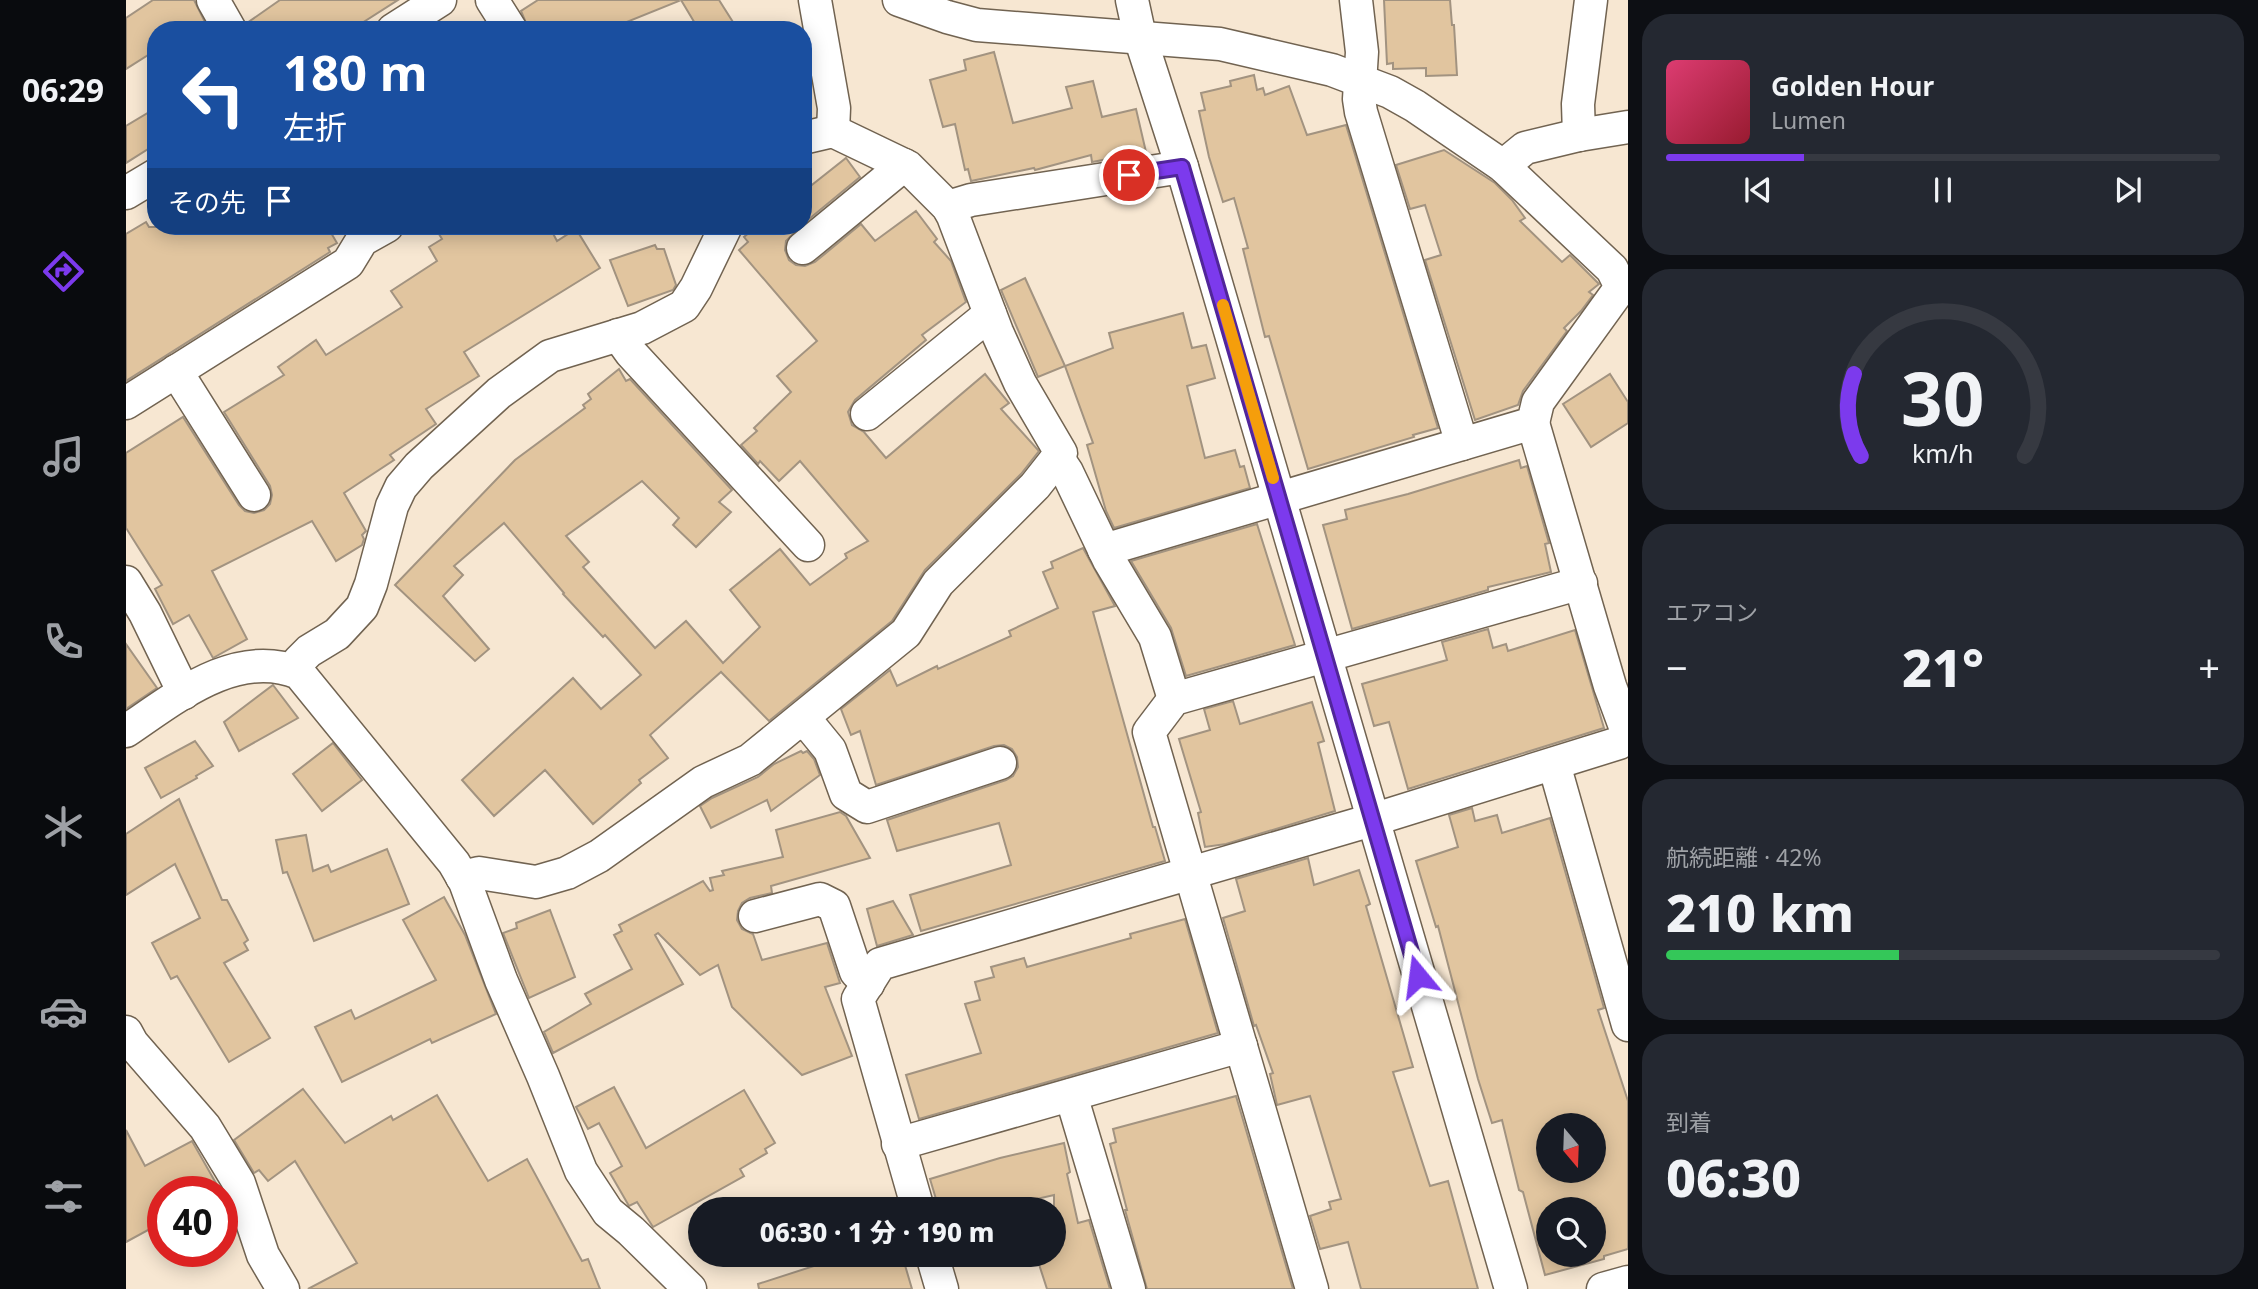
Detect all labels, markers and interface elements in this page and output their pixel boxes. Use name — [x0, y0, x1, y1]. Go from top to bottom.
text: 180 m — [283, 39, 428, 105]
icon: left — [168, 49, 259, 140]
text: 06:29 — [22, 68, 104, 111]
text: Golden Hour — [1771, 68, 1934, 104]
text: Lumen — [1771, 104, 1846, 136]
text: 左折 — [283, 105, 347, 148]
pin — [1099, 145, 1159, 205]
icon: arrive — [1110, 156, 1148, 194]
icon: previous — [1739, 171, 1777, 209]
icon: pause — [1924, 171, 1962, 209]
icon: next — [2109, 171, 2147, 209]
icon: arrive — [260, 182, 298, 220]
text: その先 — [168, 184, 246, 220]
icon: directions — [39, 247, 88, 296]
text: 30 — [1901, 348, 1985, 447]
icon: music — [39, 432, 88, 481]
text: km/h — [1912, 435, 1974, 469]
text: エアコン — [1666, 596, 1758, 628]
icon: phone — [39, 617, 88, 666]
text: 21° — [1902, 631, 1984, 702]
text: − — [1666, 641, 1688, 693]
text: + — [2198, 641, 2220, 693]
icon: climate — [39, 802, 88, 851]
text: 航続距離 · 42% — [1666, 841, 1822, 873]
text: 210 km — [1666, 876, 1854, 947]
position arrow — [1381, 939, 1455, 1013]
icon: car — [39, 987, 88, 1036]
text: 到着 — [1666, 1106, 1712, 1138]
north arrow — [1536, 1113, 1606, 1183]
map controls — [1536, 1113, 1606, 1267]
text: 06:30 — [1666, 1141, 1801, 1212]
icon: filters — [39, 1172, 88, 1221]
speed limit sign: 40 — [147, 1176, 238, 1267]
button: search — [1536, 1197, 1606, 1267]
text: 06:30 · 1 分 · 190 m — [760, 1214, 994, 1250]

